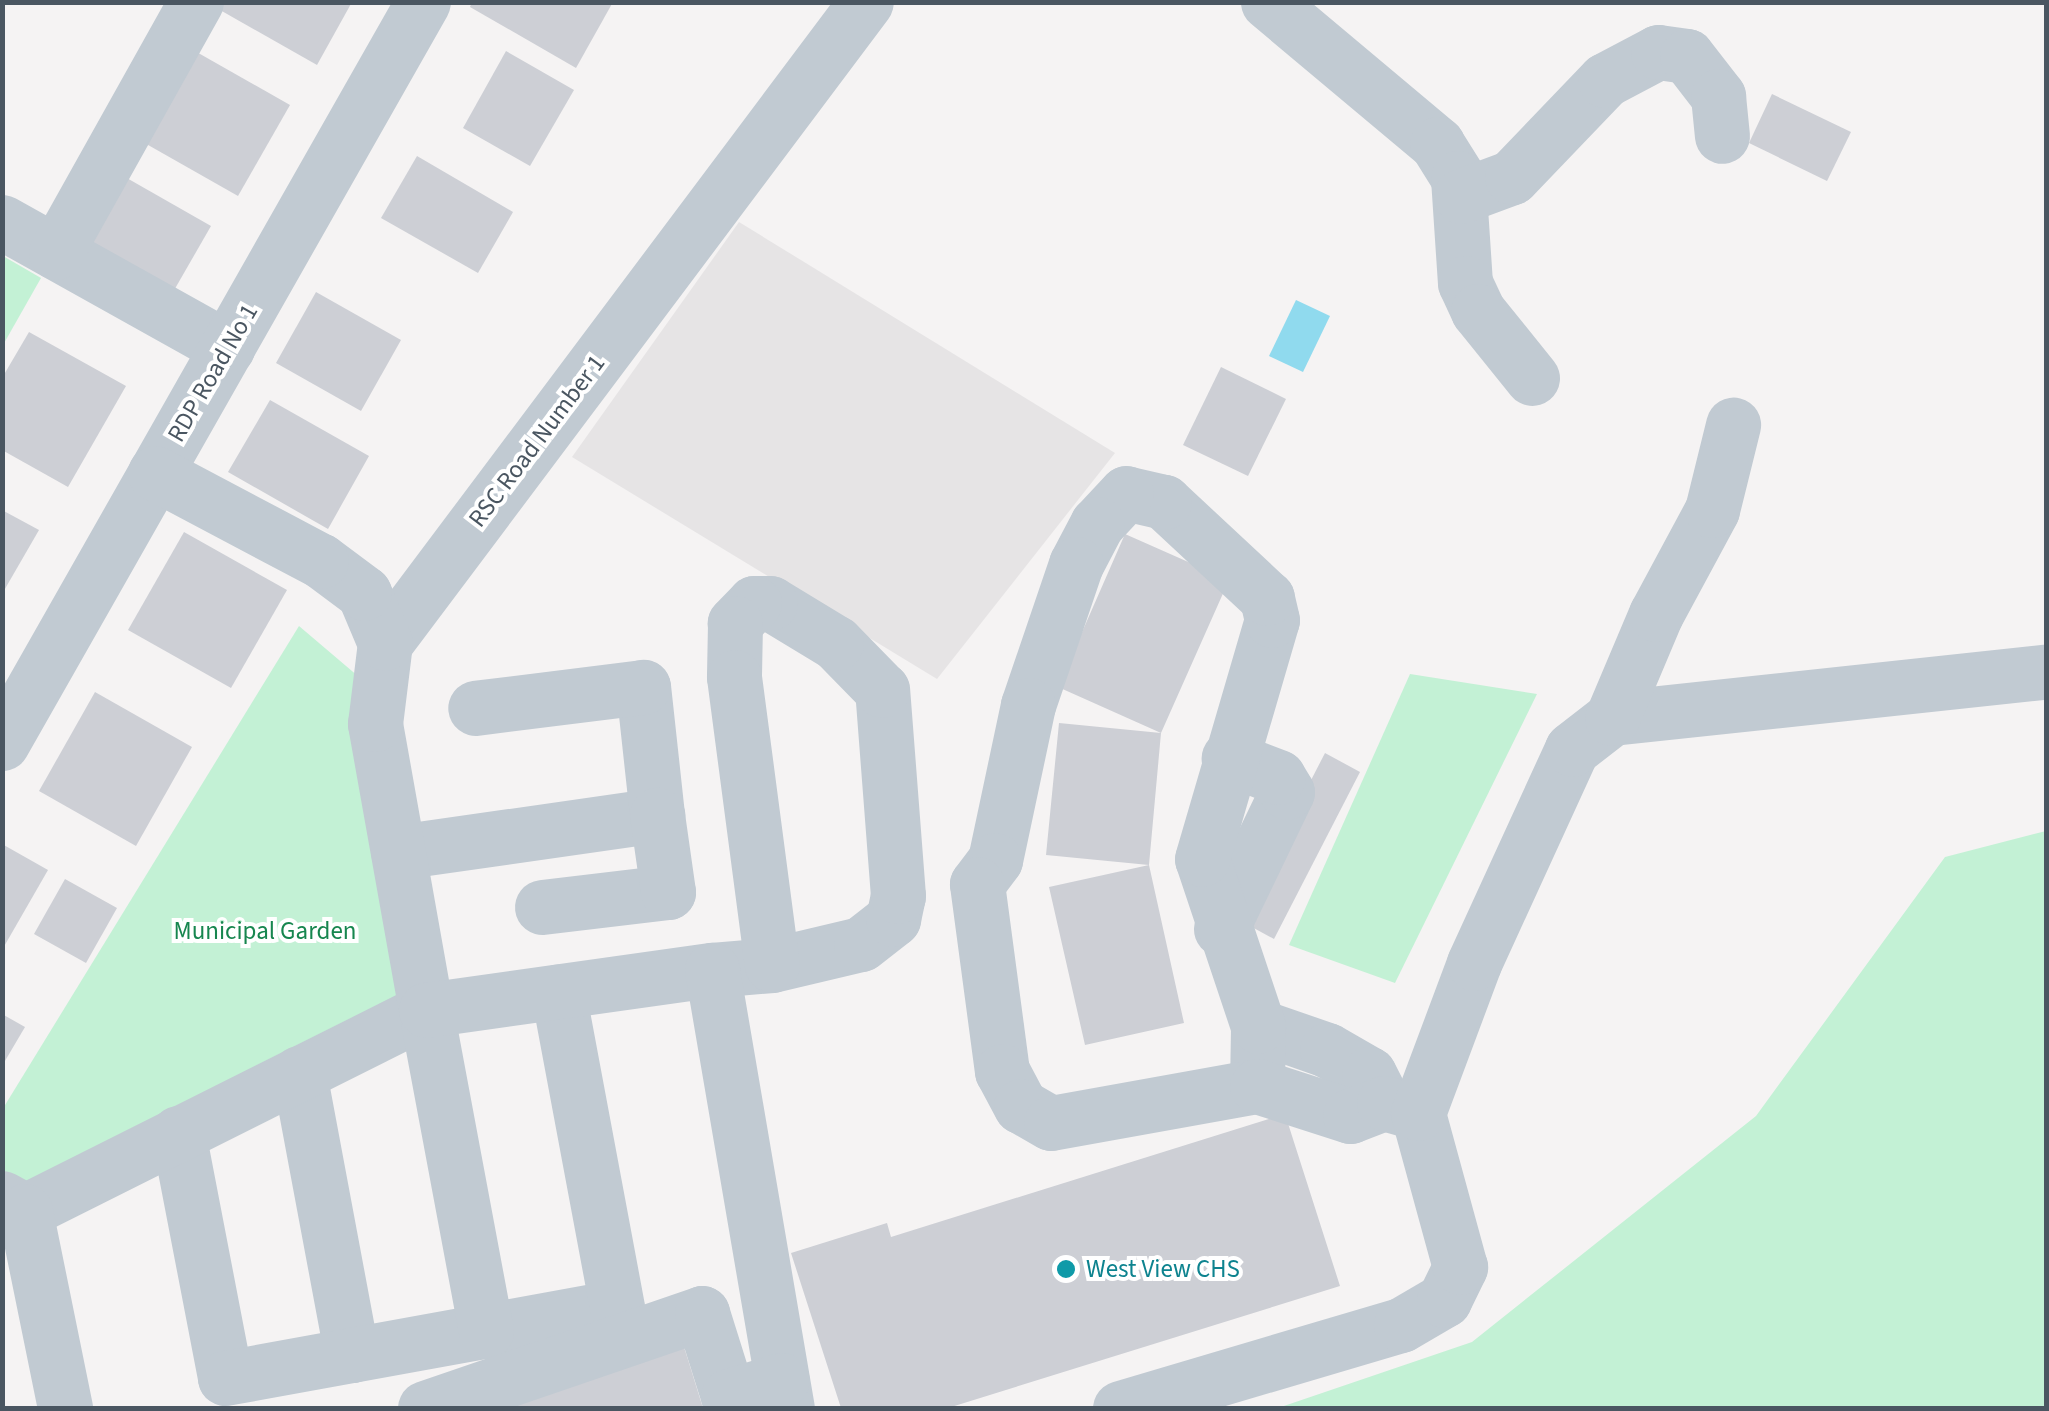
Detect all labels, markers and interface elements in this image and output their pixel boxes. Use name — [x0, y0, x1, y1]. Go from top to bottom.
street label: RDP Road No 1 — [161, 299, 265, 447]
street label: RSC Road Number 1 — [462, 349, 612, 533]
park label: Municipal Garden — [173, 916, 357, 946]
place label: West View CHS — [1086, 1254, 1240, 1284]
marker: West View CHS — [1055, 1258, 1077, 1280]

